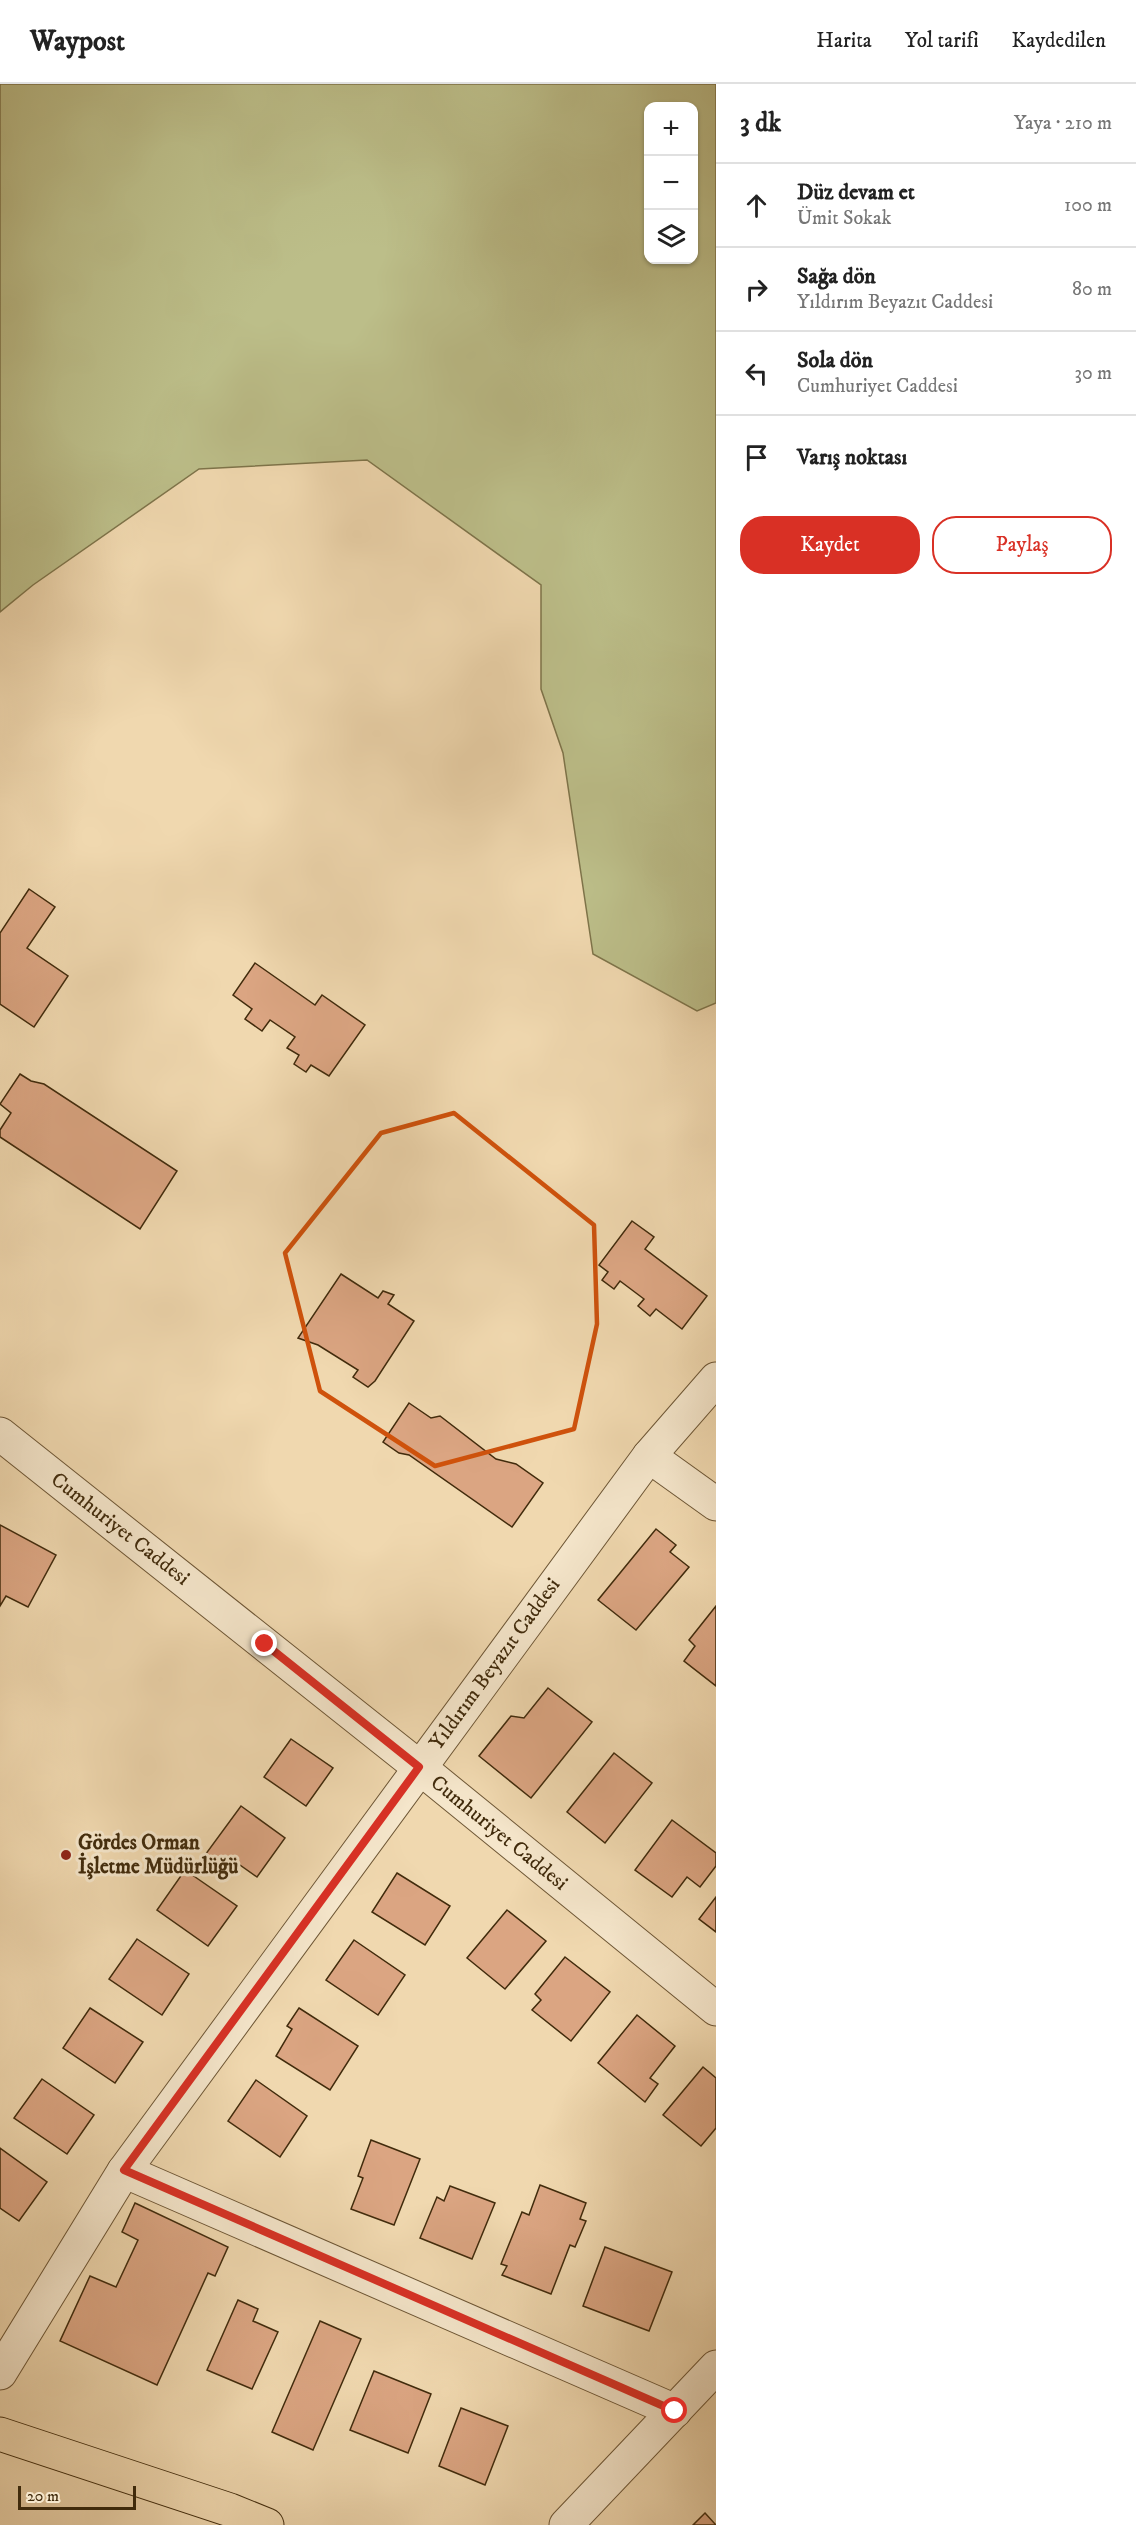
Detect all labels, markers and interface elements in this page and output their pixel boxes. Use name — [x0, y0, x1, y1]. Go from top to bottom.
text: Waypost — [30, 24, 125, 59]
text: Harita — [816, 28, 872, 54]
text: Yol tarifi — [905, 28, 979, 54]
text: Kaydedilen — [1012, 28, 1106, 54]
map controls — [644, 102, 698, 264]
button: + — [644, 102, 698, 156]
text: 3 dk — [740, 107, 781, 140]
text: Yaya · 210 m — [1014, 111, 1112, 136]
button: − — [644, 156, 698, 210]
text: Düz devam et — [797, 179, 915, 206]
icon: ahead — [740, 189, 773, 222]
text: 100 m — [1064, 193, 1112, 218]
text: Ümit Sokak — [797, 206, 891, 231]
button: layers — [644, 210, 698, 264]
text: Sağa dön — [797, 263, 876, 290]
icon: right — [740, 273, 773, 306]
text: 80 m — [1072, 277, 1112, 302]
text: Yıldırım Beyazıt Caddesi — [797, 290, 993, 315]
text: Sola dön — [797, 347, 873, 374]
icon: left — [740, 357, 773, 390]
text: 30 m — [1074, 361, 1112, 386]
text: Cumhuriyet Caddesi — [797, 374, 958, 399]
icon: arrive — [740, 441, 773, 474]
text: Varış noktası — [797, 444, 907, 471]
button: Kaydet — [740, 516, 920, 574]
button: Paylaş — [932, 516, 1112, 574]
street label: Cumhuriyet Caddesi — [45, 1467, 195, 1591]
street label: Yıldırım Beyazıt Caddesi — [424, 1573, 566, 1755]
route end — [251, 1630, 277, 1656]
street label: Cumhuriyet Caddesi — [425, 1770, 573, 1896]
place label: Gördes Orman İşletme Müdürlüğü — [78, 1830, 238, 1880]
marker: Gördes Orman İşletme Müdürlüğü — [59, 1848, 73, 1862]
route start — [661, 2397, 687, 2423]
scale bar — [18, 2483, 136, 2510]
text: 20 m — [27, 2486, 59, 2506]

